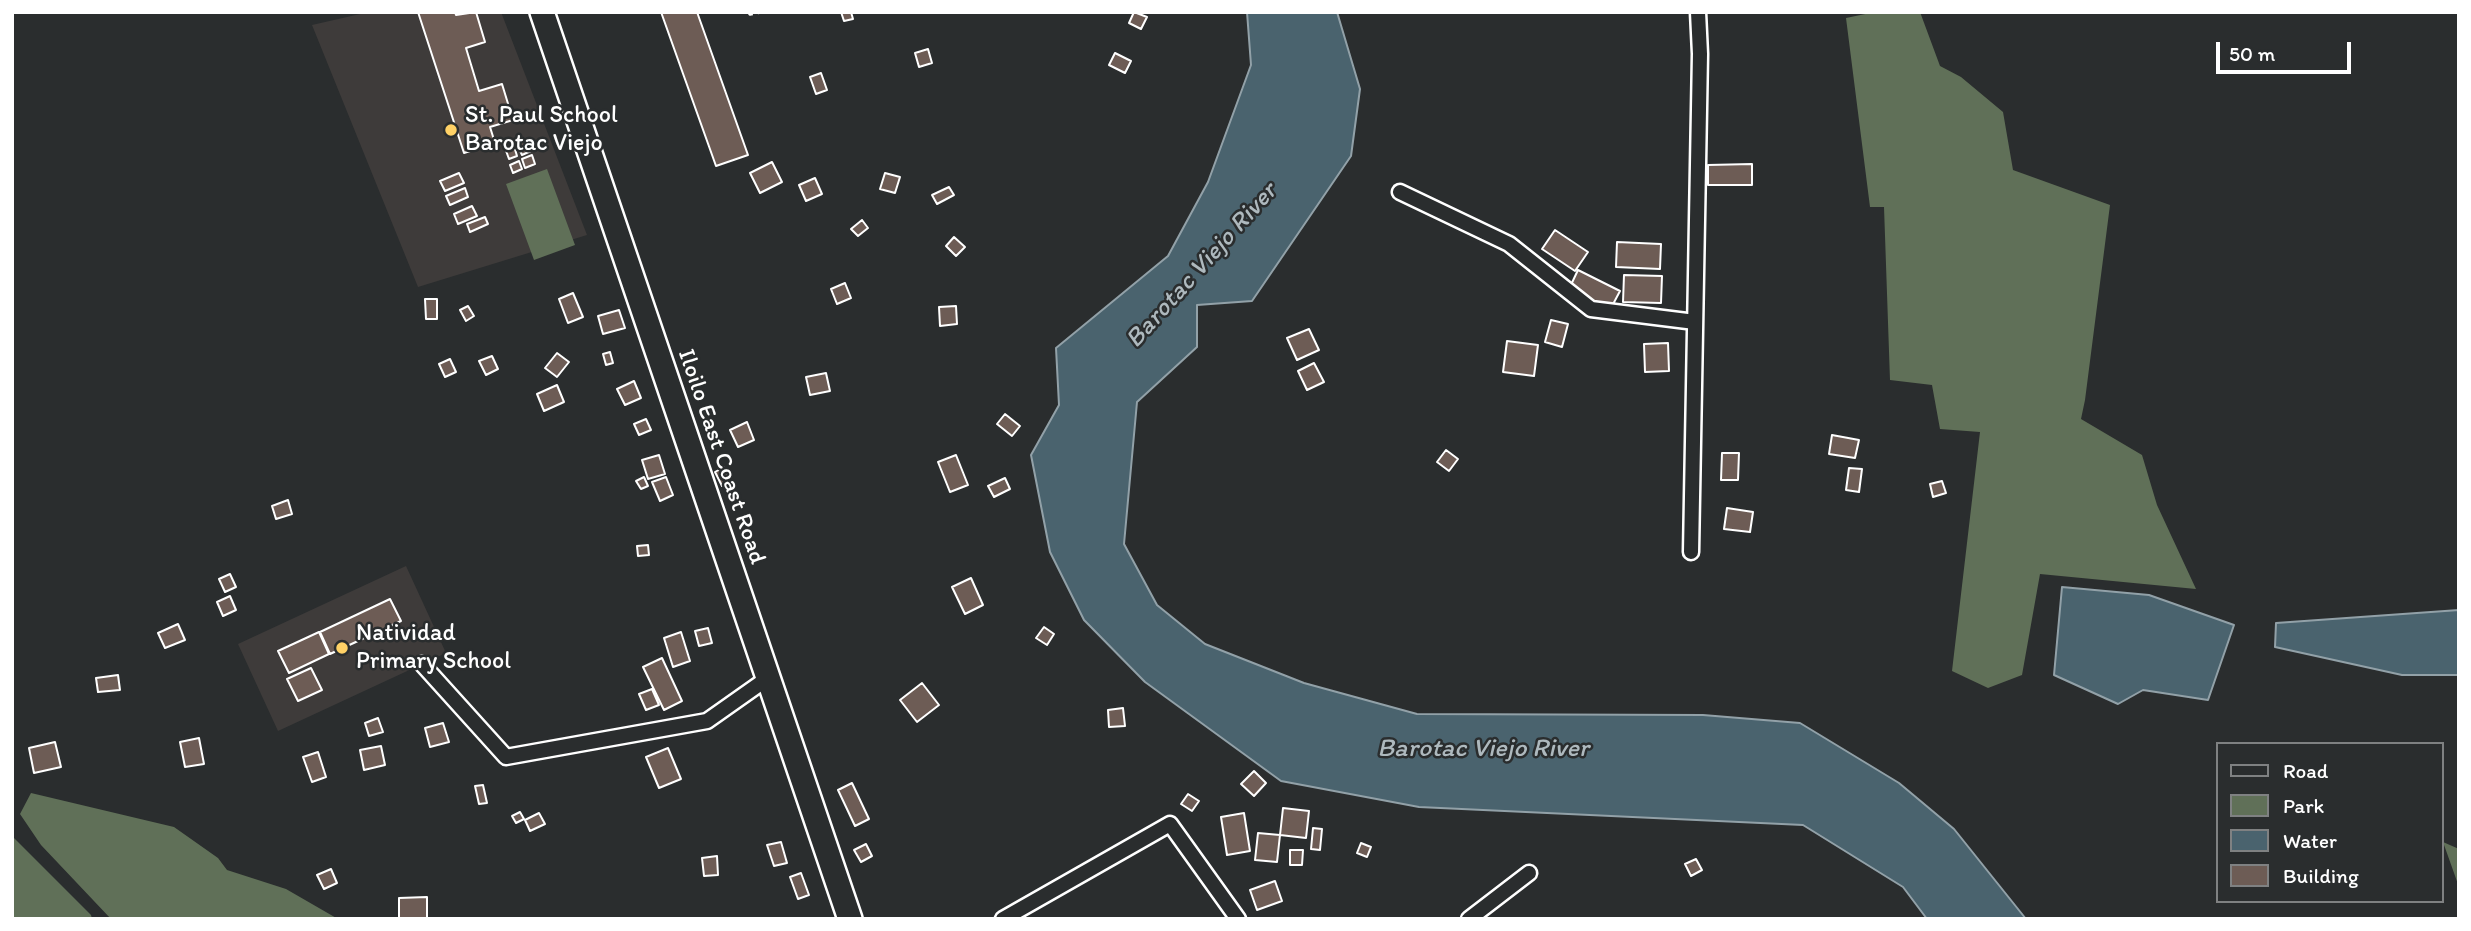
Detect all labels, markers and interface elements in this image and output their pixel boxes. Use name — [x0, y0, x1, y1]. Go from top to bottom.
scale bar — [2219, 28, 2354, 72]
text: 50 m — [2229, 41, 2275, 66]
place label: St. Paul School Barotac Viejo — [465, 102, 618, 158]
marker: St. Paul School Barotac Viejo — [443, 122, 459, 138]
water label: Barotac Viejo River — [1120, 177, 1284, 355]
street label: Iloilo East Coast Road — [671, 346, 771, 568]
place label: Natividad Primary School — [356, 620, 511, 676]
marker: Natividad Primary School — [334, 640, 350, 656]
water label: Barotac Viejo River — [1377, 733, 1589, 765]
legend — [2216, 742, 2443, 903]
text: Road — [2283, 758, 2328, 783]
text: Park — [2283, 793, 2324, 818]
text: Water — [2283, 828, 2337, 853]
text: Building — [2283, 863, 2359, 888]

